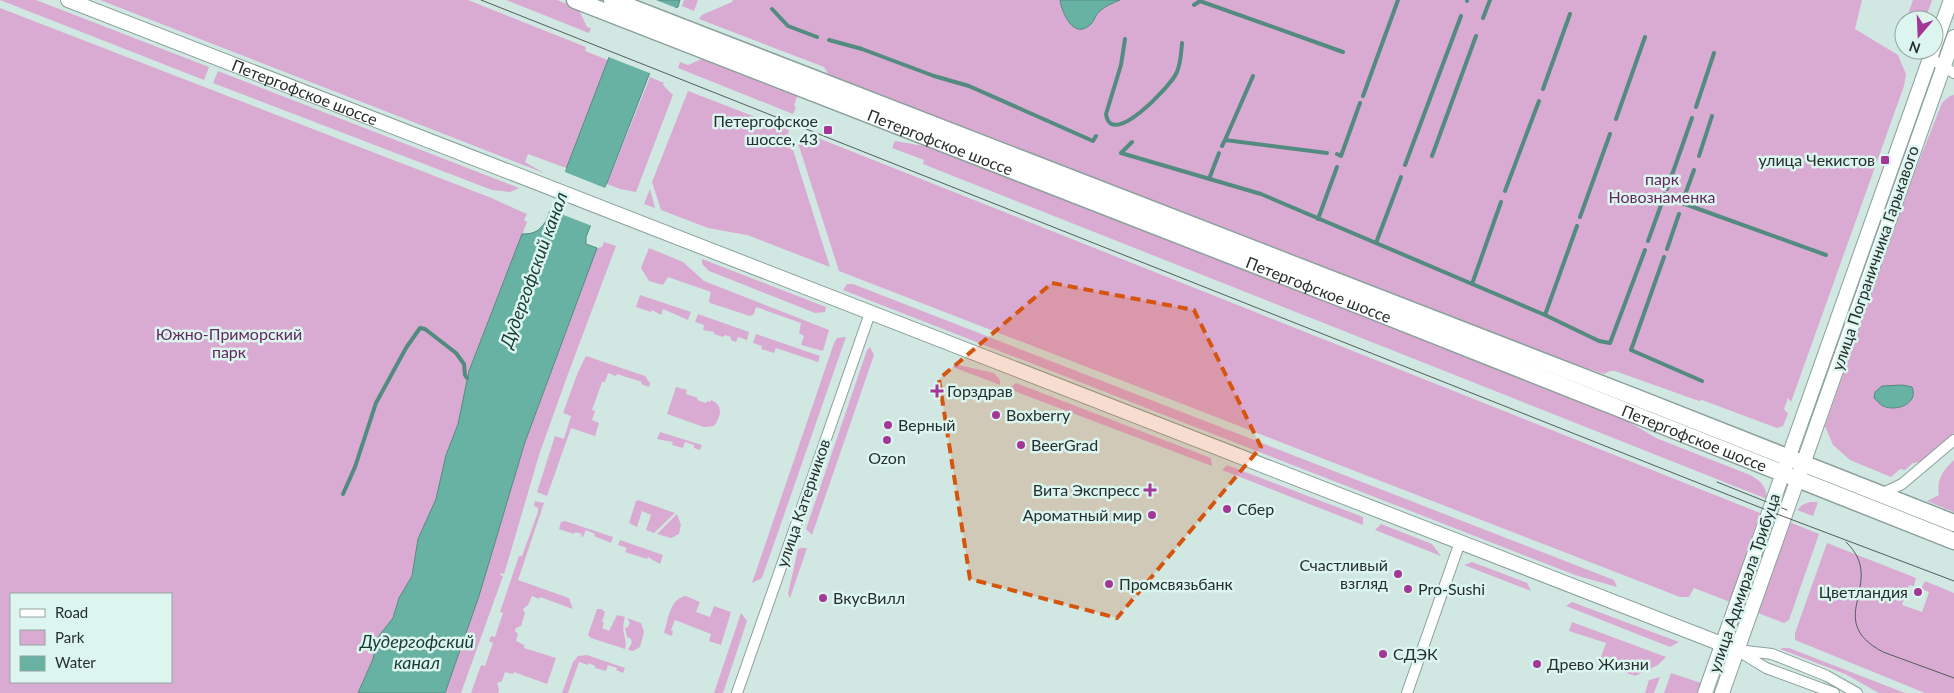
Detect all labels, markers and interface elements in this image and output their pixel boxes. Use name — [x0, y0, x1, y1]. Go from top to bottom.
north arrow — [1894, 10, 1944, 60]
text: N — [1907, 38, 1922, 58]
street label: Петергофское шоссе — [229, 55, 380, 129]
street label: Петергофское шоссе — [865, 105, 1016, 179]
place label: Петергофское шоссе, 43 — [713, 111, 818, 148]
marker: Петергофское шоссе, 43 — [822, 124, 834, 136]
street label: улица Пограничника Гарькавого — [1827, 143, 1922, 373]
place label: улица Чекистов — [1759, 150, 1875, 169]
marker: улица Чекистов — [1879, 154, 1891, 166]
park label: парк Новознаменка — [1608, 169, 1716, 206]
water label: Дудергофский канал — [494, 189, 571, 352]
street label: Петергофское шоссе — [1243, 252, 1394, 326]
park label: Южно-Приморский парк — [156, 324, 302, 361]
place label: Горздрав — [947, 381, 1013, 400]
marker: Горздрав — [931, 385, 943, 397]
street label: Петергофское шоссе — [1619, 400, 1770, 475]
place label: Boxberry — [1006, 405, 1071, 424]
marker: Boxberry — [990, 409, 1002, 421]
place label: Верный — [898, 415, 955, 434]
marker: Верный — [882, 419, 894, 431]
marker: Ozon — [881, 434, 893, 446]
place label: BeerGrad — [1031, 435, 1098, 454]
street label: улица Катерников — [772, 436, 833, 570]
marker: BeerGrad — [1015, 439, 1027, 451]
place label: Ozon — [868, 448, 906, 467]
place label: Вита Экспресс — [1033, 480, 1140, 499]
marker: Вита Экспресс — [1144, 484, 1156, 496]
street label: улица Адмирала Трибуца — [1704, 491, 1783, 675]
place label: Сбер — [1237, 499, 1274, 518]
marker: Сбер — [1221, 503, 1233, 515]
place label: Ароматный мир — [1023, 505, 1142, 524]
marker: Ароматный мир — [1146, 509, 1158, 521]
place label: Счастливый взгляд — [1299, 555, 1388, 592]
marker: Счастливый взгляд — [1392, 568, 1404, 580]
place label: Промсвязьбанк — [1119, 574, 1234, 593]
marker: Промсвязьбанк — [1103, 578, 1115, 590]
place label: Pro-Sushi — [1418, 579, 1485, 598]
place label: Цветландия — [1819, 582, 1908, 601]
marker: Pro-Sushi — [1402, 583, 1414, 595]
marker: Цветландия — [1912, 586, 1924, 598]
place label: ВкусВилл — [833, 588, 905, 607]
marker: ВкусВилл — [817, 592, 829, 604]
legend — [10, 593, 172, 683]
text: Road — [55, 603, 88, 621]
text: Park — [55, 628, 85, 646]
water label: Дудергофский канал — [359, 630, 474, 673]
place label: СДЭК — [1393, 644, 1438, 663]
marker: СДЭК — [1377, 648, 1389, 660]
text: Water — [55, 653, 96, 671]
place label: Древо Жизни — [1547, 654, 1649, 673]
marker: Древо Жизни — [1531, 658, 1543, 670]

